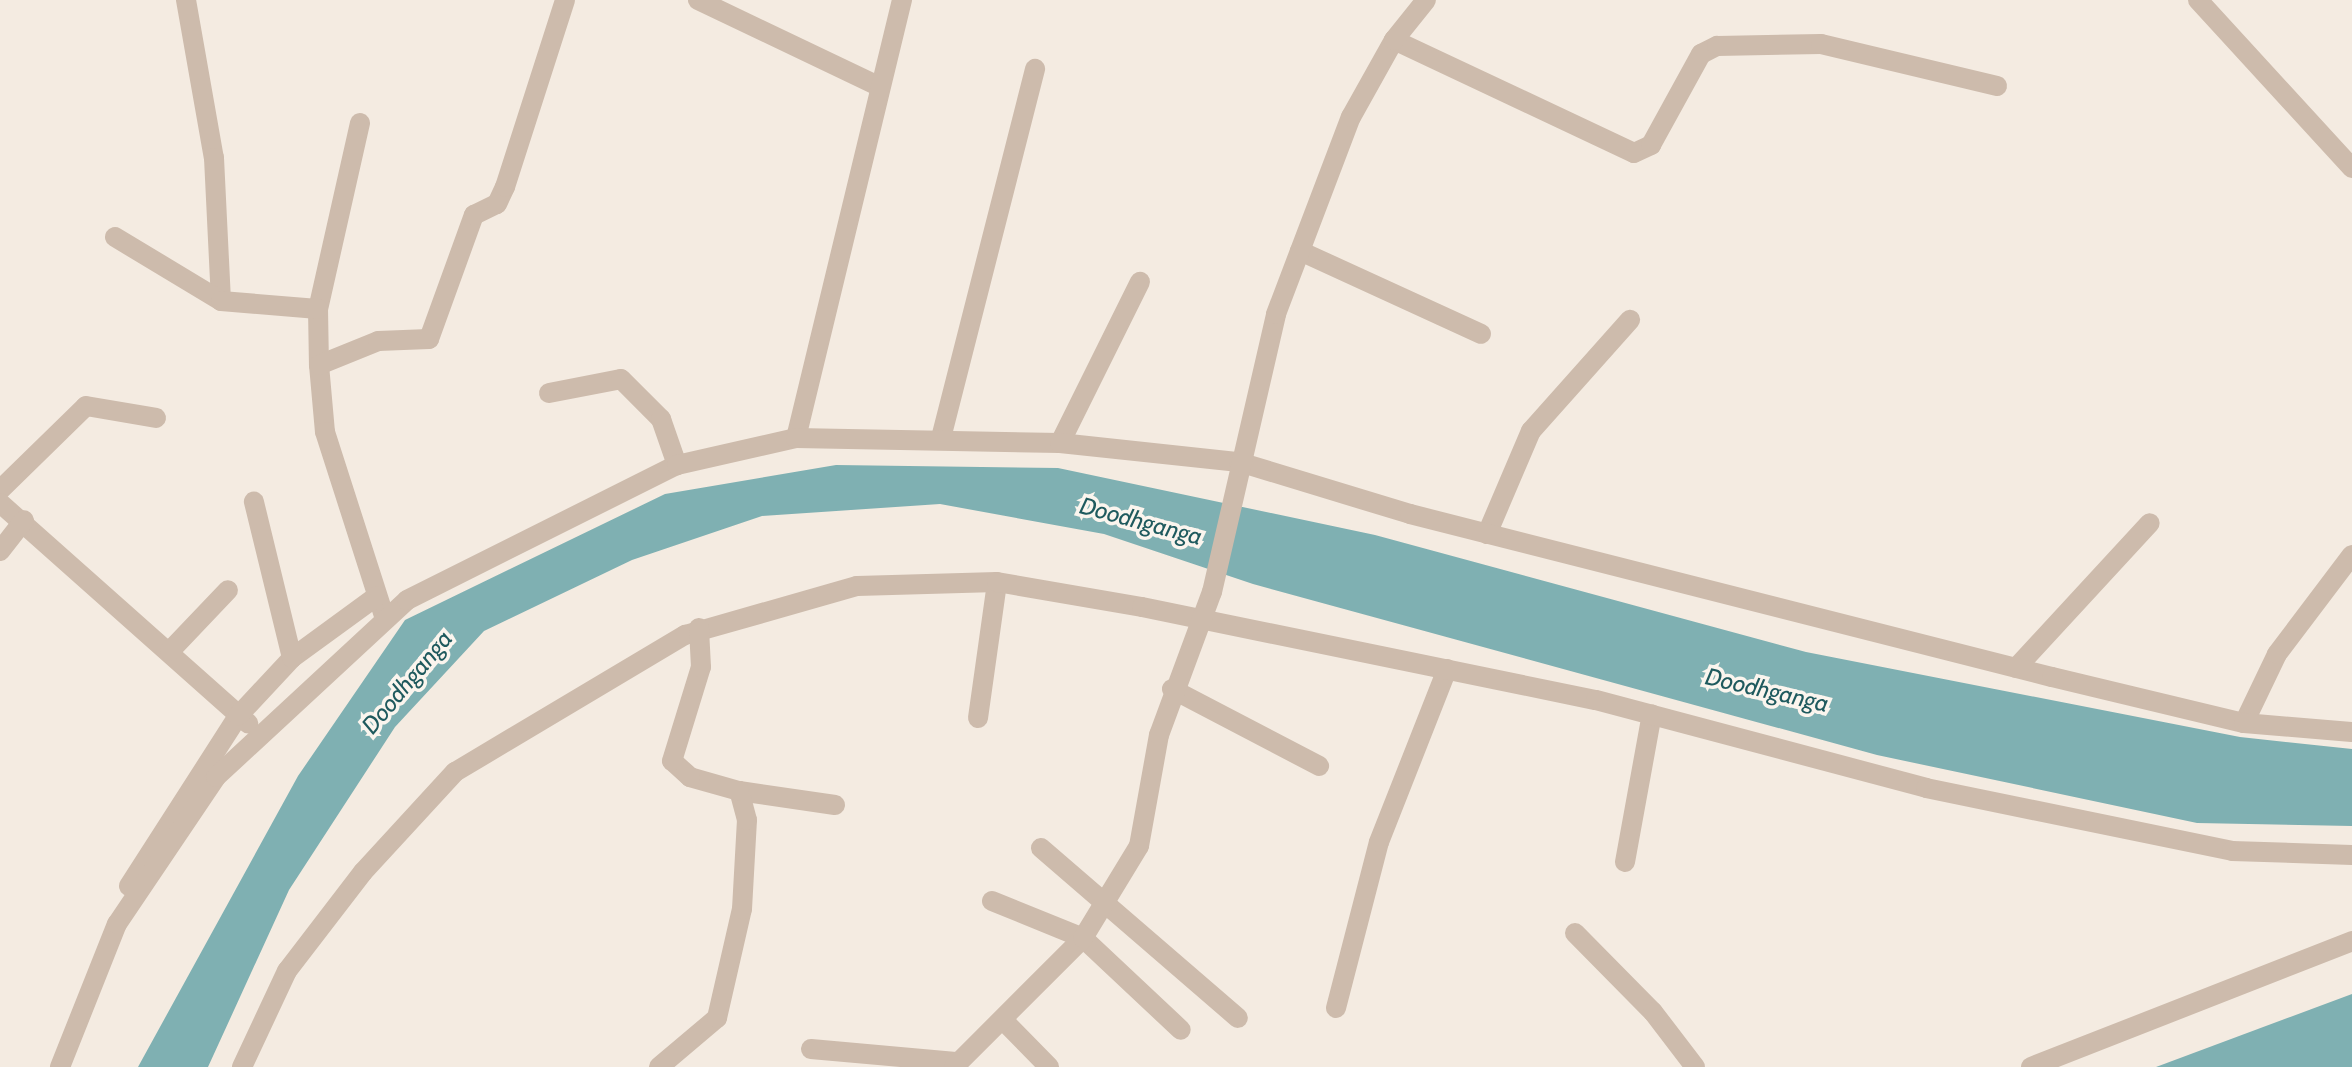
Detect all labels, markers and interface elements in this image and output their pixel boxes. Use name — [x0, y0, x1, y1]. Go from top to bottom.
water label: Doodhganga — [1077, 491, 1205, 551]
water label: Doodhganga — [356, 625, 458, 739]
water label: Doodhganga — [1703, 662, 1831, 718]

